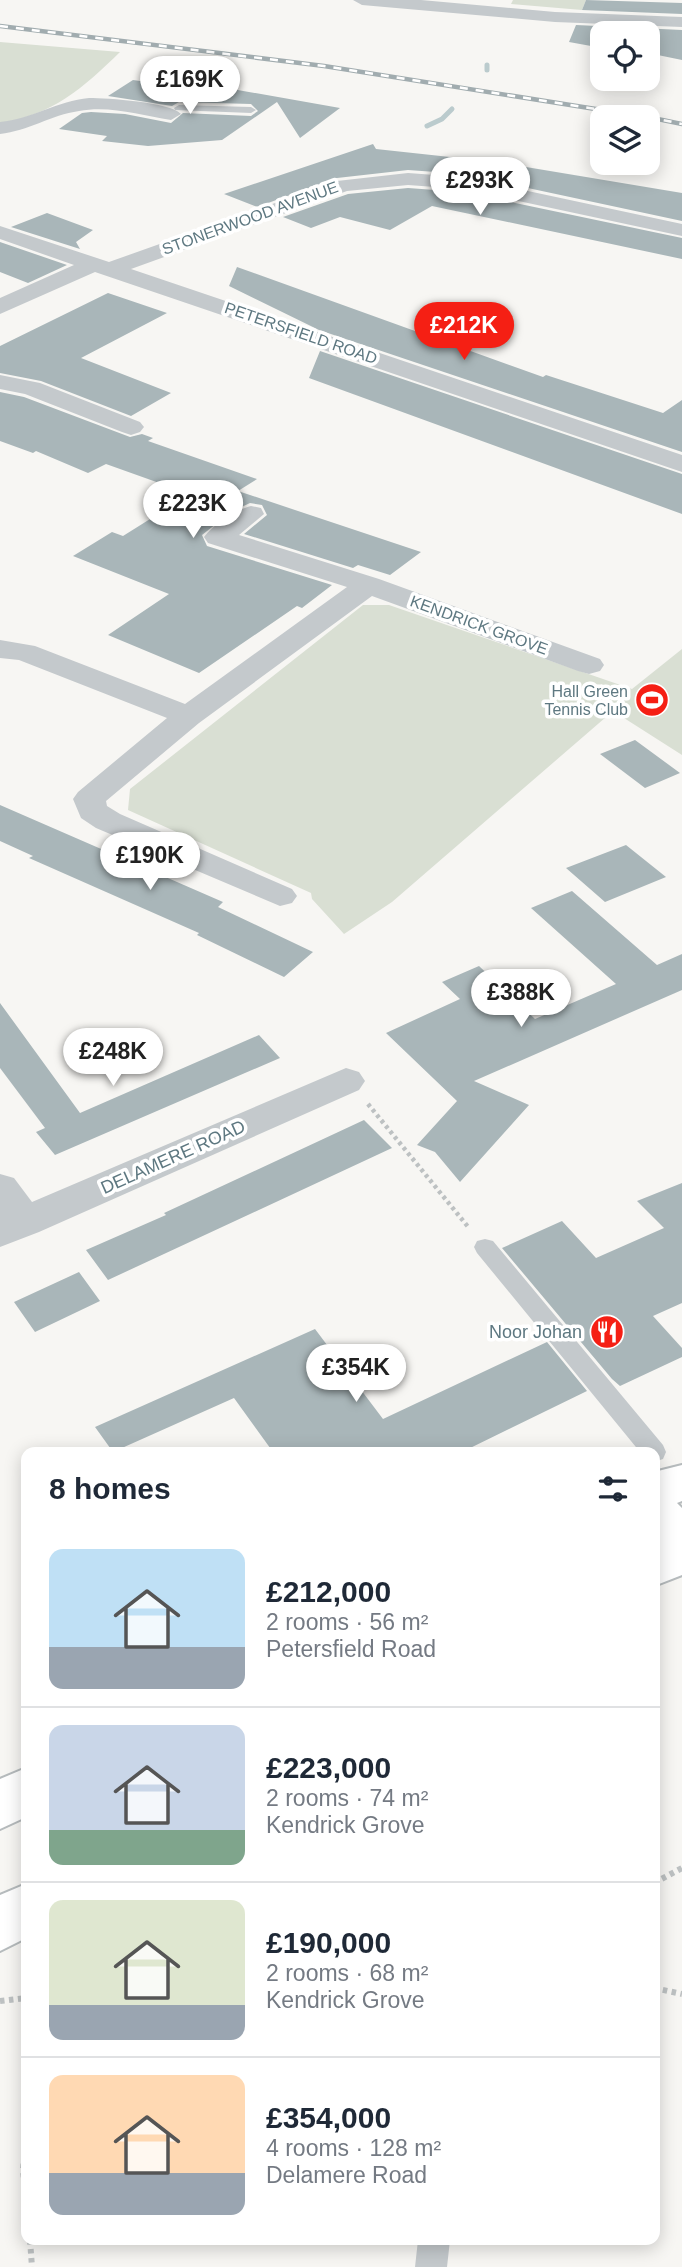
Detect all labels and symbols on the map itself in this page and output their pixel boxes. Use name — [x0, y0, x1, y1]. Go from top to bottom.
pin: £169K — [141, 57, 239, 116]
pin: £293K — [431, 158, 529, 217]
street label: STONERWOOD AVENUE — [160, 178, 340, 258]
street label: PETERSFIELD ROAD — [223, 299, 379, 367]
pin: £212K — [415, 302, 513, 362]
pin: £223K — [144, 480, 242, 540]
street label: KENDRICK GROVE — [408, 592, 550, 658]
sports icon: Hall Green Tennis Club — [633, 681, 671, 719]
place label: Hall Green Tennis Club — [544, 683, 628, 718]
pin: £190K — [101, 832, 199, 892]
pin: £388K — [472, 970, 570, 1029]
pin: £248K — [64, 1028, 162, 1088]
street label: DELAMERE ROAD — [98, 1116, 248, 1198]
restaurant icon: Noor Johan — [588, 1313, 626, 1351]
place label: Noor Johan — [489, 1322, 582, 1342]
pin: £354K — [307, 1344, 405, 1404]

